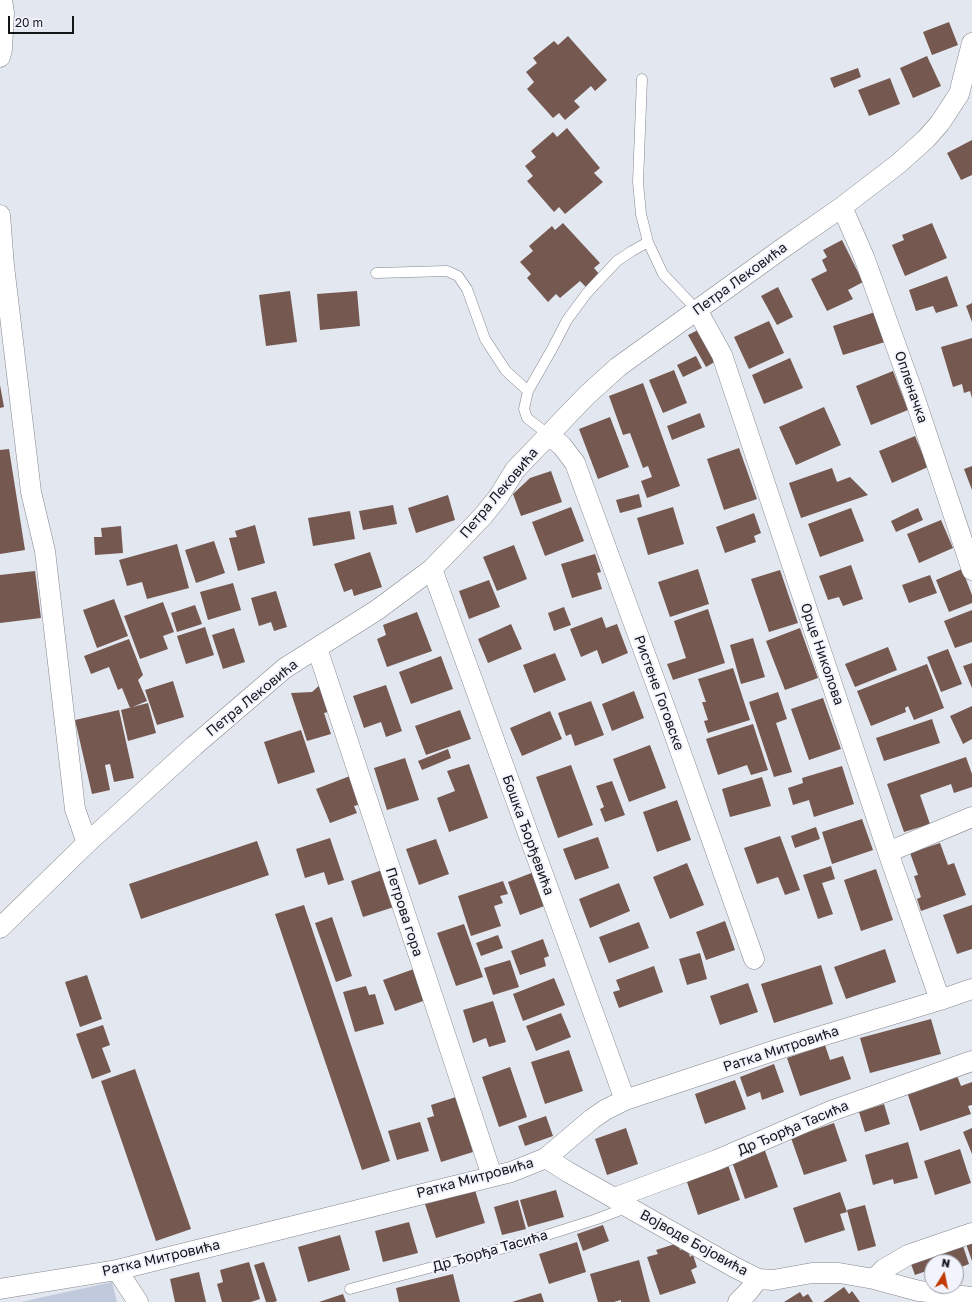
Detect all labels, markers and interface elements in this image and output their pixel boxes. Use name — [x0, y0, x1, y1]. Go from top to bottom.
scale bar — [10, 8, 76, 34]
text: 20 m — [15, 15, 43, 30]
street label: Петра Лековића — [689, 239, 791, 319]
street label: Опленачка — [891, 349, 931, 425]
street label: Петра Лековића — [456, 444, 542, 542]
street label: Орце Николова — [797, 601, 847, 707]
street label: Ристене Гоговске — [630, 633, 688, 753]
street label: Петра Лековића — [203, 656, 301, 740]
street label: Бошка Ђорђевића — [498, 773, 558, 897]
street label: Петрова гора — [382, 865, 426, 959]
street label: Ратка Митровића — [721, 1022, 841, 1076]
street label: Др Ђорђа Тасића — [735, 1097, 851, 1159]
street label: Ратка Митровића — [415, 1154, 535, 1202]
street label: Војводе Бојовића — [637, 1206, 751, 1280]
street label: Др Ђорђа Тасића — [430, 1227, 550, 1275]
street label: Ратка Митровића — [100, 1236, 222, 1280]
north arrow — [924, 1254, 964, 1294]
text: N — [941, 1256, 951, 1270]

